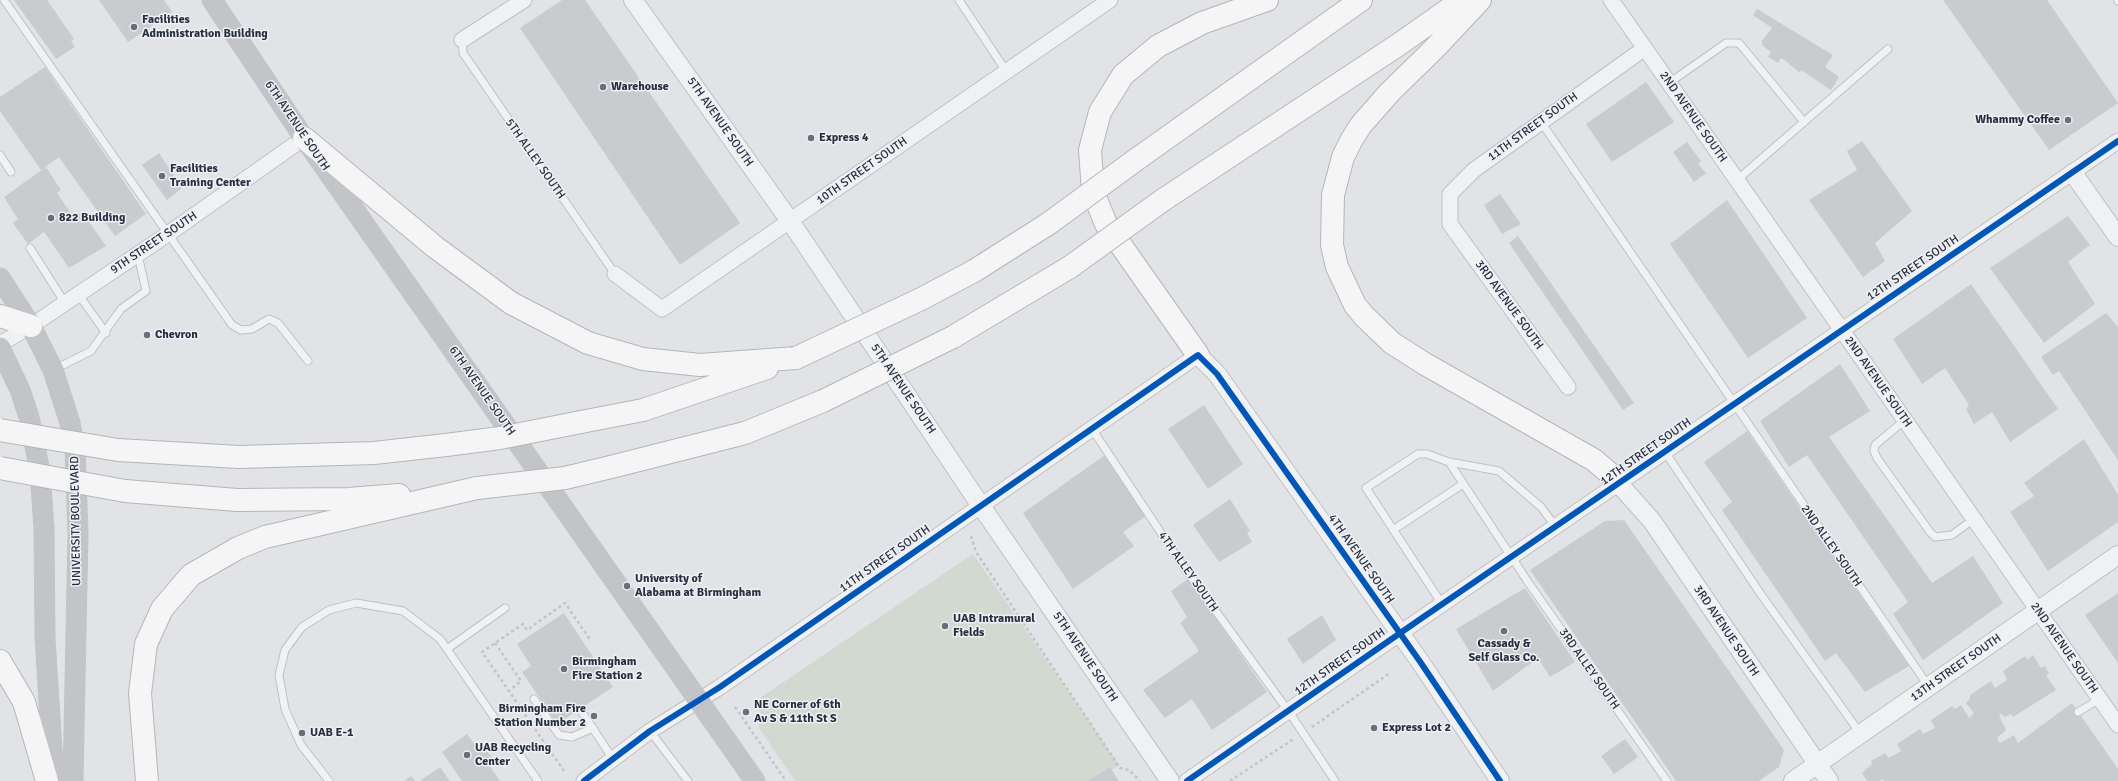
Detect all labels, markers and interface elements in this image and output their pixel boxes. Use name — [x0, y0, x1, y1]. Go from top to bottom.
place label: Facilities Administration Building — [142, 13, 268, 41]
marker: Facilities Administration Building — [129, 22, 139, 32]
street label: 2ND AVENUE SOUTH — [1656, 69, 1730, 165]
street label: 5TH AVENUE SOUTH — [684, 75, 756, 169]
street label: 6TH AVENUE SOUTH — [261, 78, 333, 174]
place label: Warehouse — [611, 80, 669, 94]
marker: Warehouse — [598, 82, 608, 92]
street label: 11TH STREET SOUTH — [1485, 90, 1581, 164]
place label: Whammy Coffee — [1975, 113, 2060, 127]
marker: Whammy Coffee — [2063, 115, 2073, 125]
street label: 5TH ALLEY SOUTH — [502, 116, 568, 202]
place label: Express 4 — [819, 131, 868, 145]
marker: Express 4 — [806, 133, 816, 143]
street label: 10TH STREET SOUTH — [814, 134, 910, 208]
place label: Facilities Training Center — [170, 162, 251, 190]
marker: Facilities Training Center — [157, 171, 167, 181]
street label: 9TH STREET SOUTH — [108, 209, 200, 277]
place label: 822 Building — [59, 211, 125, 225]
marker: 822 Building — [46, 213, 56, 223]
street label: 12TH STREET SOUTH — [1864, 232, 1962, 304]
street label: 3RD AVENUE SOUTH — [1472, 258, 1546, 352]
place label: Chevron — [155, 328, 198, 342]
marker: Chevron — [142, 330, 152, 340]
street label: 2ND AVENUE SOUTH — [1841, 334, 1915, 430]
street label: 5TH AVENUE SOUTH — [867, 341, 939, 437]
street label: 6TH AVENUE SOUTH — [446, 344, 518, 438]
street label: 12TH STREET SOUTH — [1598, 415, 1694, 489]
street label: UNIVERSITY BOULEVARD — [68, 456, 84, 586]
street label: 2ND ALLEY SOUTH — [1797, 502, 1865, 590]
street label: 4TH AVENUE SOUTH — [1325, 512, 1397, 606]
street label: 11TH STREET SOUTH — [837, 522, 933, 596]
street label: 4TH ALLEY SOUTH — [1155, 529, 1221, 615]
place label: University of Alabama at Birmingham — [635, 572, 761, 600]
marker: University of Alabama at Birmingham — [622, 581, 632, 591]
street label: 3RD AVENUE SOUTH — [1690, 583, 1762, 679]
street label: 2ND AVENUE SOUTH — [2027, 600, 2101, 696]
street label: 5TH AVENUE SOUTH — [1049, 609, 1121, 705]
place label: UAB Intramural Fields — [953, 612, 1035, 640]
marker: UAB Intramural Fields — [940, 621, 950, 631]
street label: 12TH STREET SOUTH — [1292, 625, 1388, 699]
marker: Cassady & Self Glass Co. — [1499, 626, 1509, 636]
street label: 3RD ALLEY SOUTH — [1556, 626, 1622, 712]
street label: 13TH STREET SOUTH — [1908, 631, 2004, 705]
place label: Cassady & Self Glass Co. — [1468, 637, 1540, 665]
place label: Birmingham Fire Station 2 — [572, 655, 642, 683]
marker: Birmingham Fire Station 2 — [559, 664, 569, 674]
place label: NE Corner of 6th Av S & 11th St S — [754, 698, 841, 726]
place label: Birmingham Fire Station Number 2 — [494, 702, 586, 730]
marker: NE Corner of 6th Av S & 11th St S — [741, 707, 751, 717]
marker: Birmingham Fire Station Number 2 — [589, 711, 599, 721]
place label: Express Lot 2 — [1382, 721, 1451, 735]
marker: Express Lot 2 — [1369, 723, 1379, 733]
place label: UAB E-1 — [310, 726, 353, 740]
marker: UAB E-1 — [297, 728, 307, 738]
place label: UAB Recycling Center — [475, 741, 551, 769]
marker: UAB Recycling Center — [462, 750, 472, 760]

